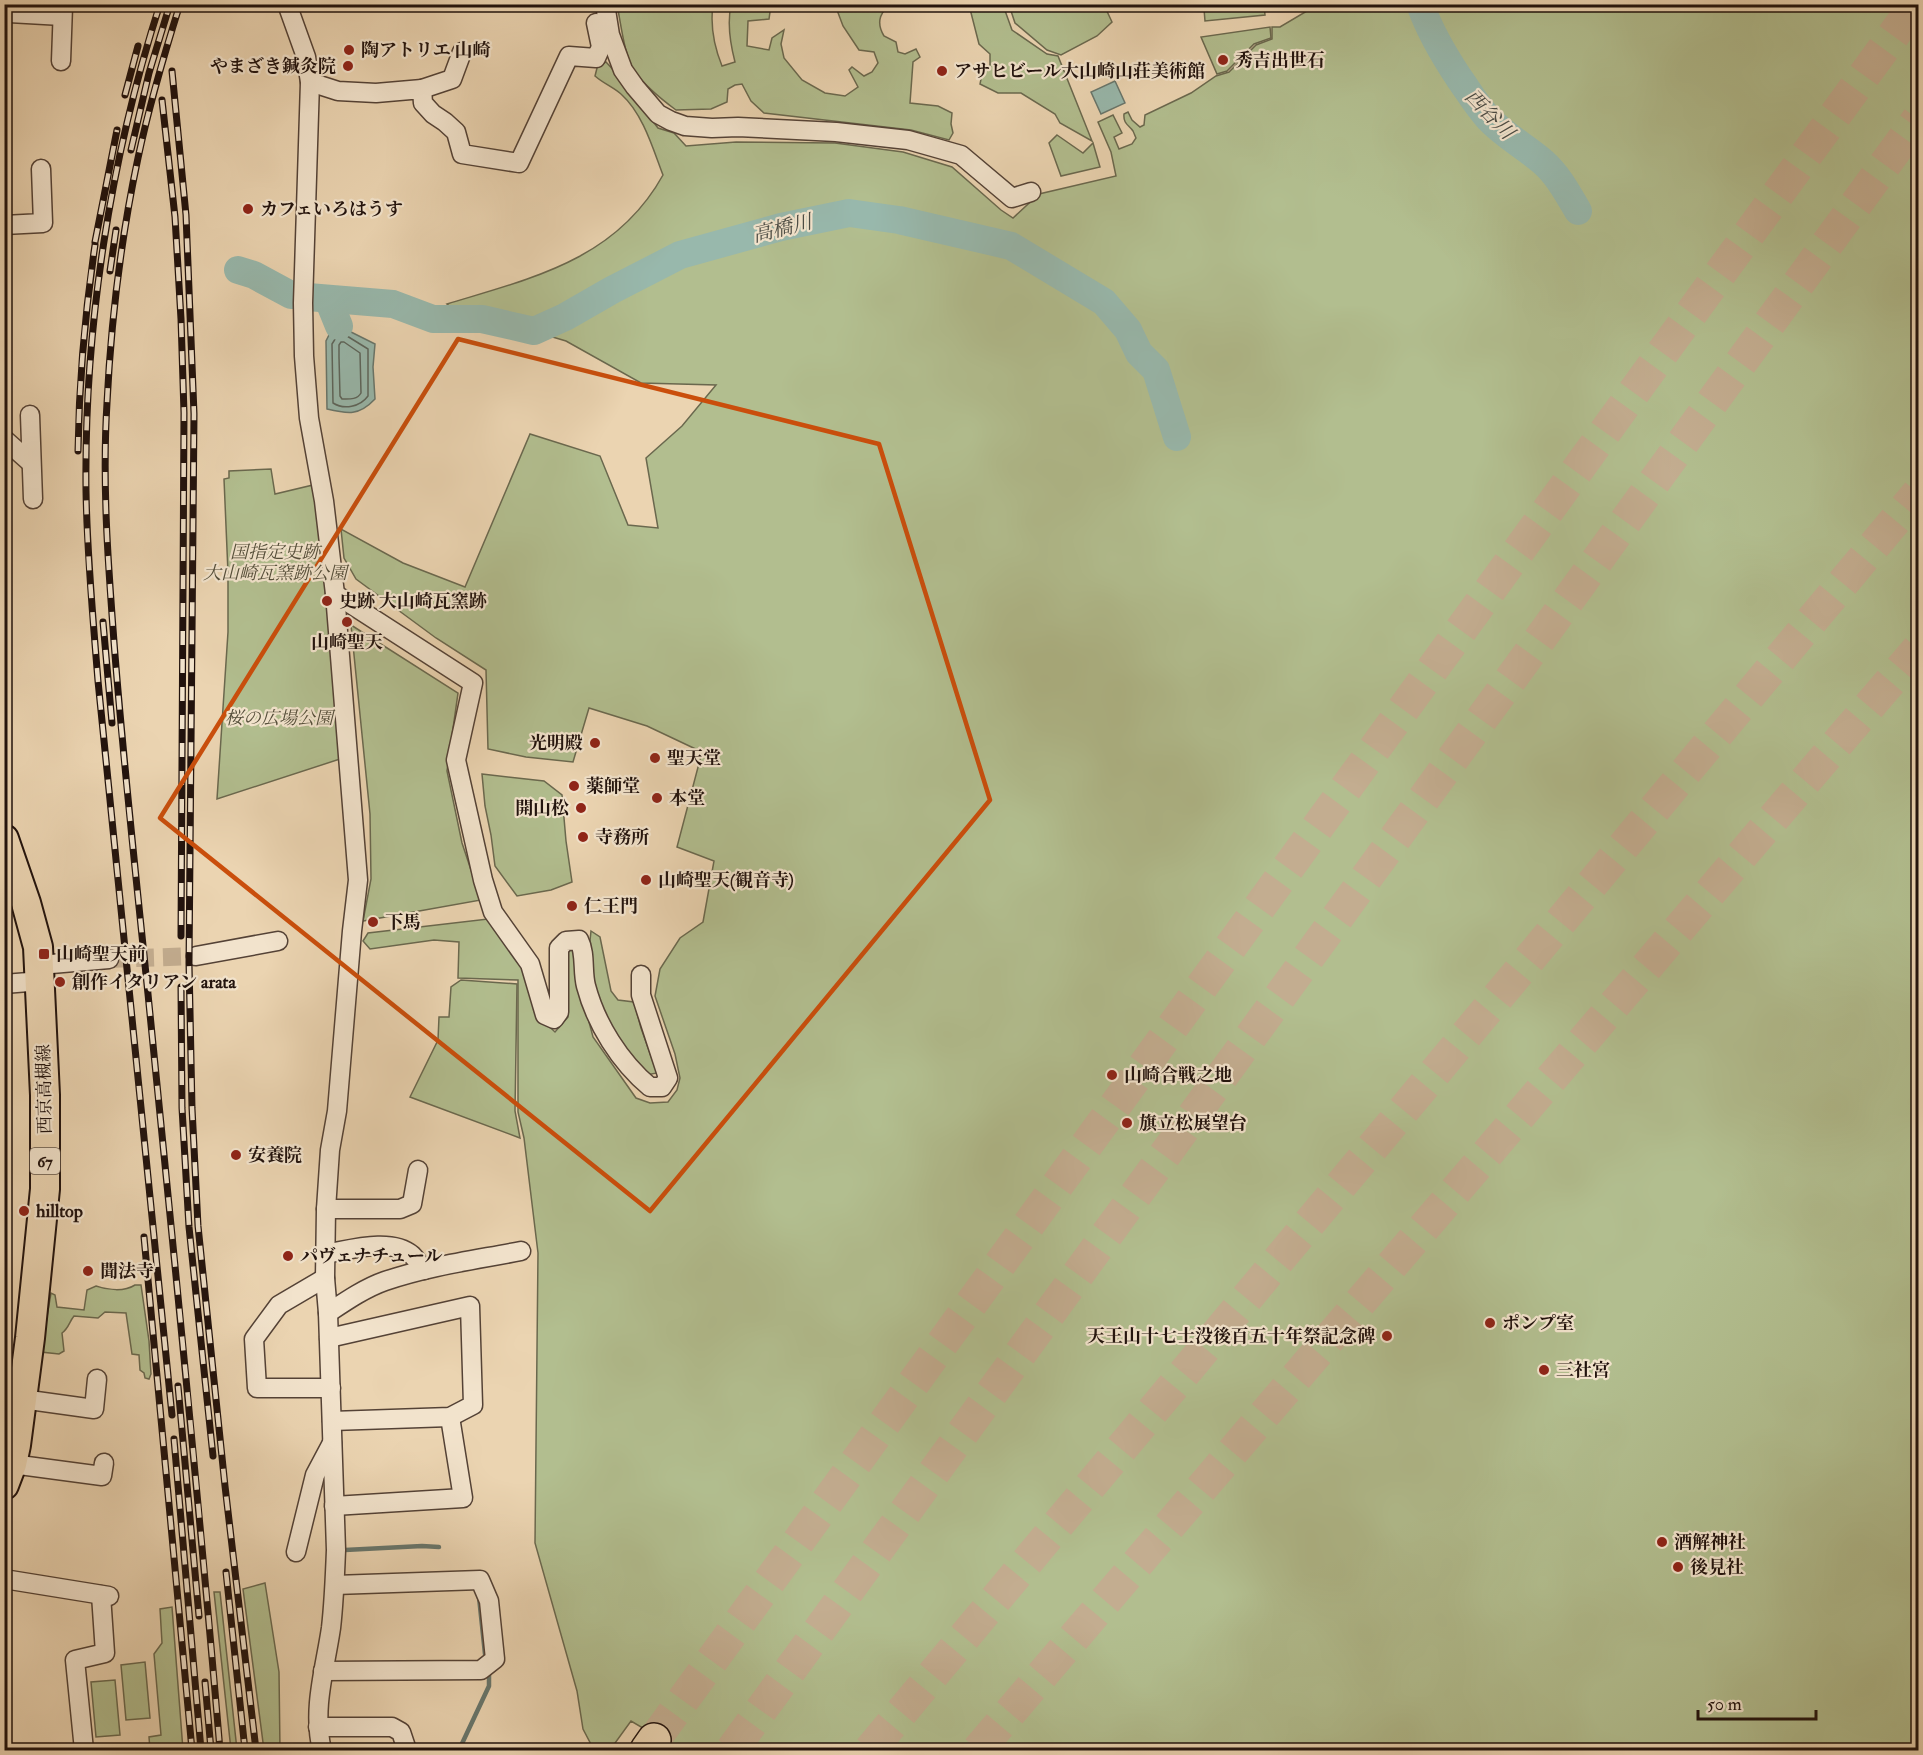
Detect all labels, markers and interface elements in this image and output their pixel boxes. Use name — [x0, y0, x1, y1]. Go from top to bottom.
place label: 陶アトリエ 山崎 — [361, 39, 490, 62]
marker: 陶アトリエ 山崎 — [342, 43, 356, 57]
place label: 秀吉出世石 — [1235, 49, 1325, 72]
marker: 秀吉出世石 — [1216, 53, 1230, 67]
place label: やまざき鍼灸院 — [210, 55, 336, 78]
marker: やまざき鍼灸院 — [341, 59, 355, 73]
place label: アサヒビール大山崎山荘美術館 — [954, 60, 1205, 83]
marker: アサヒビール大山崎山荘美術館 — [935, 64, 949, 78]
water label: 西谷川 — [1460, 84, 1521, 146]
place label: カフェいろはうす — [260, 198, 403, 221]
marker: カフェいろはうす — [241, 202, 255, 216]
water label: 高橋川 — [750, 209, 816, 248]
park label: 国指定史跡 大山崎瓦窯跡公園 — [203, 541, 350, 585]
place label: 史跡 大山崎瓦窯跡 — [339, 590, 487, 613]
marker: 史跡 大山崎瓦窯跡 — [320, 594, 334, 608]
marker: 山崎聖天 — [340, 615, 354, 629]
place label: 山崎聖天 — [311, 631, 383, 654]
park label: 桜の広場公園 — [225, 707, 336, 730]
place label: 光明殿 — [529, 732, 583, 755]
marker: 光明殿 — [588, 736, 602, 750]
place label: 聖天堂 — [667, 747, 721, 770]
marker: 聖天堂 — [648, 751, 662, 765]
place label: 薬師堂 — [586, 775, 640, 798]
marker: 薬師堂 — [567, 779, 581, 793]
place label: 本堂 — [669, 787, 705, 810]
marker: 本堂 — [650, 791, 664, 805]
place label: 開山松 — [515, 797, 569, 820]
marker: 開山松 — [574, 801, 588, 815]
place label: 寺務所 — [595, 826, 649, 849]
marker: 寺務所 — [576, 830, 590, 844]
place label: 山崎聖天(観音寺) — [658, 869, 794, 892]
marker: 山崎聖天(観音寺) — [639, 873, 653, 887]
place label: 仁王門 — [584, 895, 638, 918]
marker: 仁王門 — [565, 899, 579, 913]
place label: 下馬 — [385, 911, 421, 934]
marker: 下馬 — [366, 915, 380, 929]
place label: 山崎聖天前 — [56, 943, 146, 966]
marker: 山崎聖天前 — [37, 947, 51, 961]
place label: 創作イタリアン arata — [72, 971, 236, 994]
marker: 創作イタリアン arata — [53, 975, 67, 989]
street label: 西京高槻線 — [32, 1044, 57, 1134]
place label: 山崎合戦之地 — [1124, 1064, 1232, 1087]
marker: 山崎合戦之地 — [1105, 1068, 1119, 1082]
place label: 旗立松展望台 — [1139, 1112, 1247, 1135]
marker: 旗立松展望台 — [1120, 1116, 1134, 1130]
place label: 安養院 — [248, 1144, 302, 1167]
road number: 67 — [30, 1148, 60, 1174]
marker: 安養院 — [229, 1148, 243, 1162]
place label: hilltop — [36, 1200, 83, 1223]
marker: hilltop — [17, 1204, 31, 1218]
place label: パヴェナチュール — [300, 1245, 442, 1268]
marker: パヴェナチュール — [281, 1249, 295, 1263]
place label: 聞法寺 — [100, 1260, 154, 1283]
marker: 聞法寺 — [81, 1264, 95, 1278]
place label: ポンプ室 — [1502, 1312, 1574, 1335]
marker: ポンプ室 — [1483, 1316, 1497, 1330]
place label: 天王山十七士没後百五十年祭記念碑 — [1087, 1325, 1375, 1348]
marker: 天王山十七士没後百五十年祭記念碑 — [1380, 1329, 1394, 1343]
place label: 三社宮 — [1556, 1359, 1610, 1382]
marker: 三社宮 — [1537, 1363, 1551, 1377]
place label: 酒解神社 — [1674, 1531, 1746, 1554]
marker: 酒解神社 — [1655, 1535, 1669, 1549]
place label: 後見社 — [1690, 1556, 1744, 1579]
marker: 後見社 — [1671, 1560, 1685, 1574]
scale bar — [1698, 1683, 1816, 1721]
text: 50 m — [1707, 1693, 1742, 1716]

